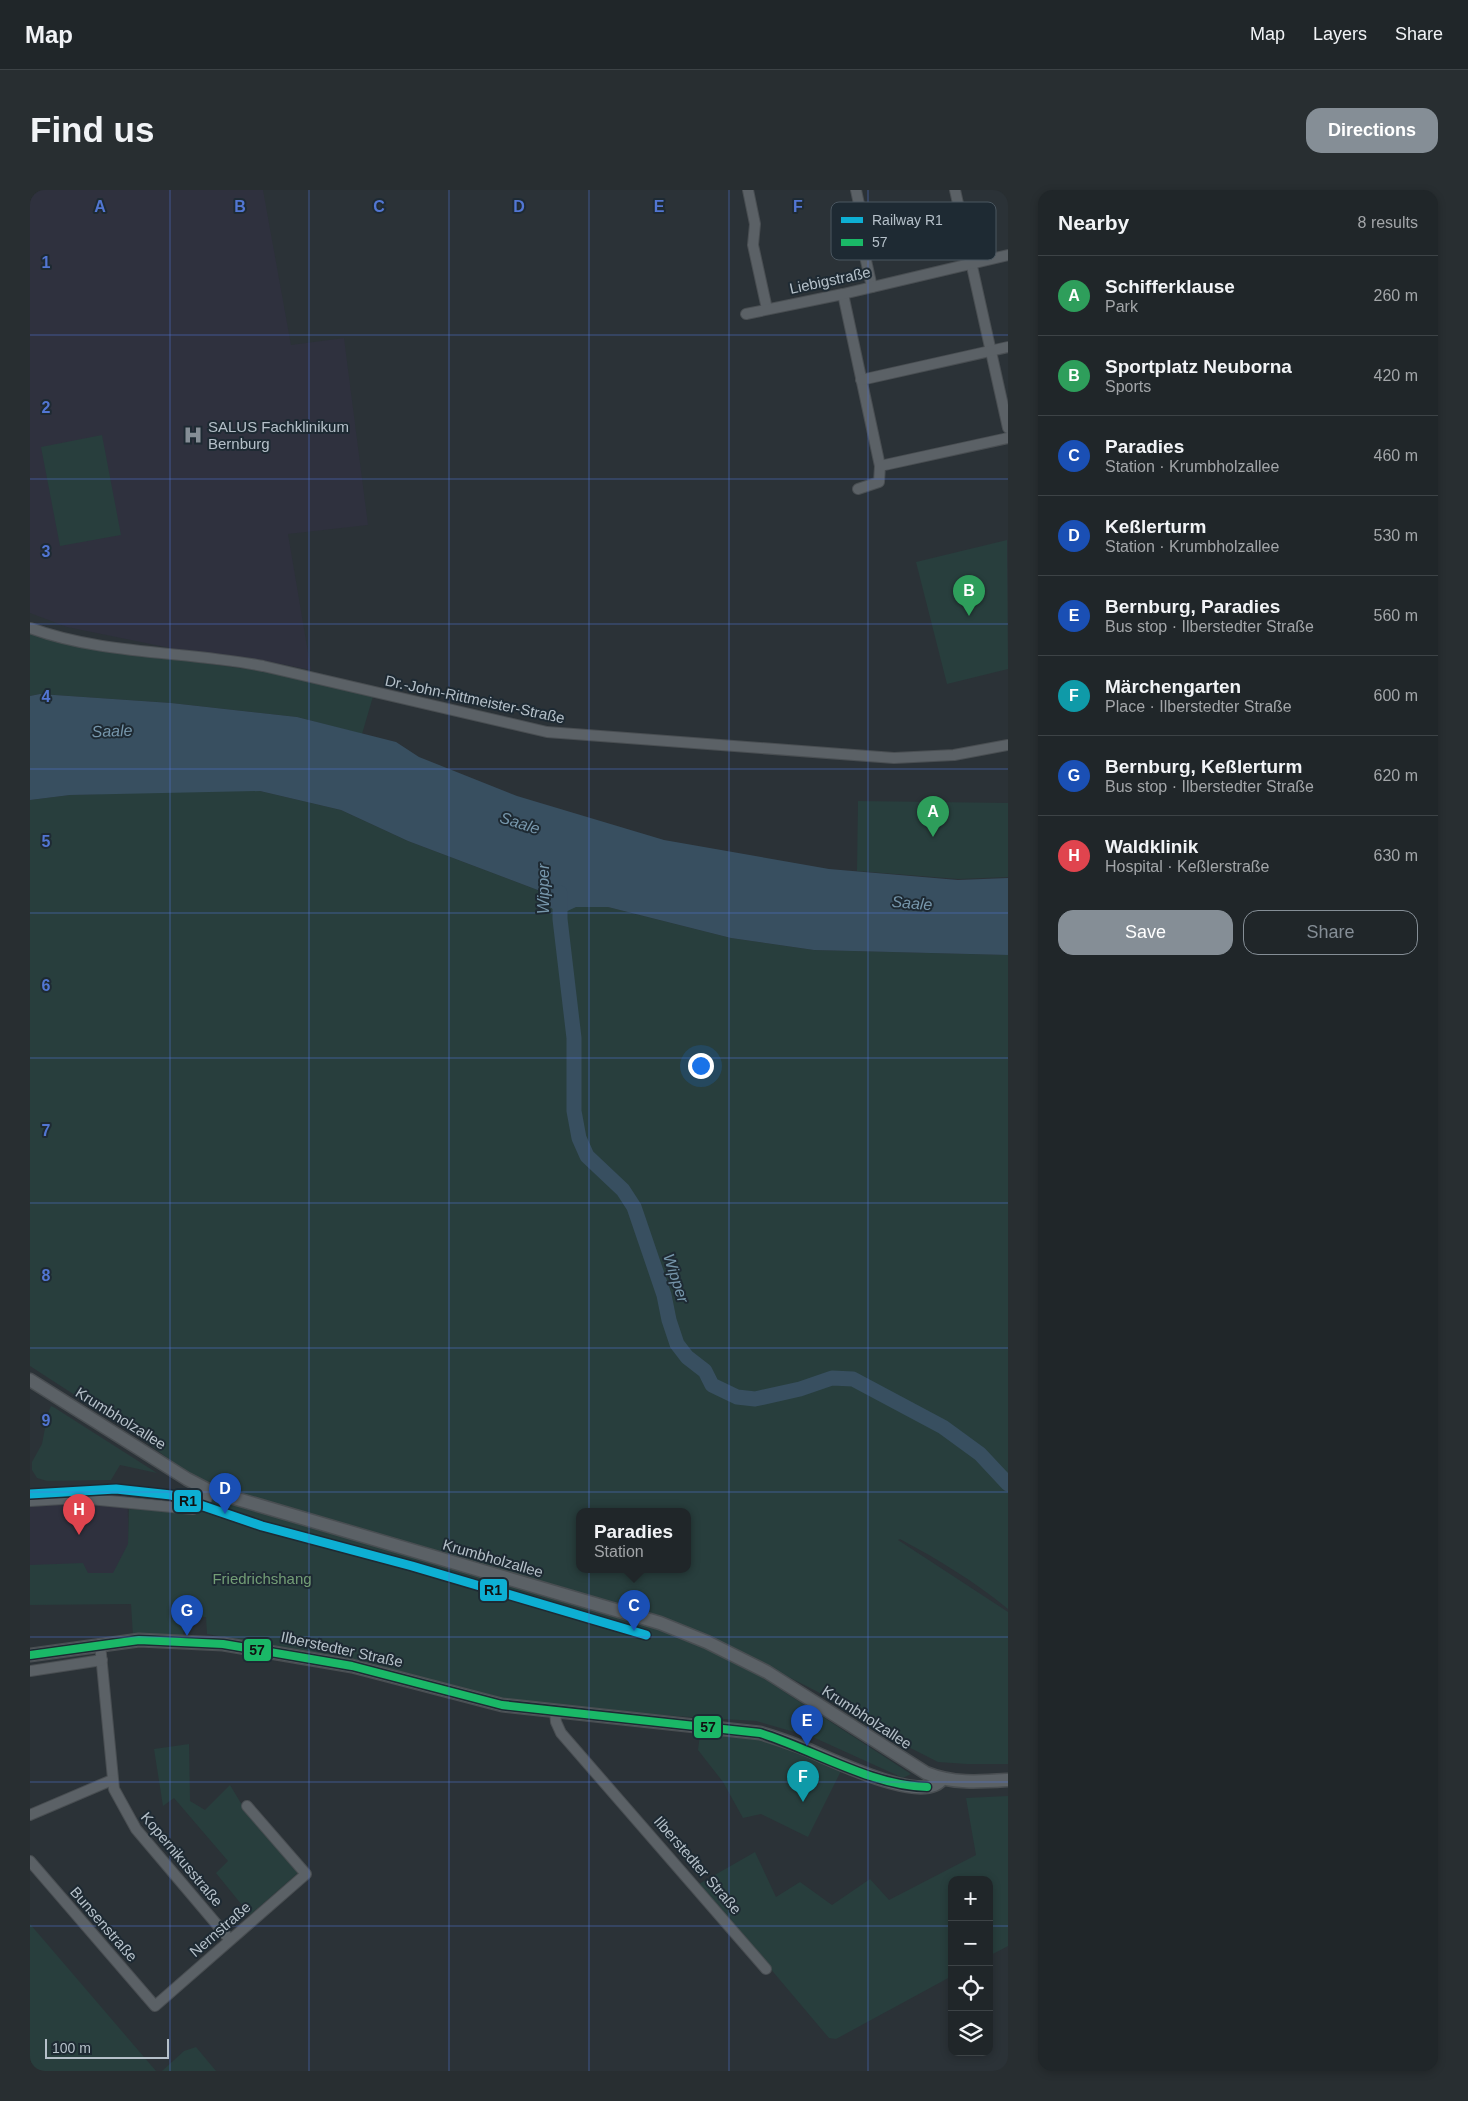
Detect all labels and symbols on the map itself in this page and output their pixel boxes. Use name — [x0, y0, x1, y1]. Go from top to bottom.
text: A — [94, 198, 106, 215]
text: B — [234, 198, 246, 215]
text: C — [373, 198, 385, 215]
text: D — [513, 198, 525, 215]
text: E — [654, 198, 665, 215]
text: F — [793, 198, 803, 215]
legend — [831, 202, 996, 260]
text: Railway R1 — [872, 212, 943, 228]
text: 57 — [872, 234, 888, 250]
text: 1 — [42, 254, 51, 271]
street label: Liebigstraße — [788, 263, 872, 297]
text: 2 — [42, 399, 51, 416]
place label: SALUS Fachklinikum Bernburg — [208, 418, 349, 452]
hospital icon: SALUS Fachklinikum Bernburg — [182, 424, 204, 446]
text: 3 — [42, 543, 51, 560]
pin: B — [953, 575, 985, 616]
street label: Dr.-John-Rittmeister-Straße — [384, 672, 566, 726]
text: 4 — [42, 688, 51, 705]
water label: Saale — [91, 722, 133, 740]
pin: A — [917, 796, 949, 837]
water label: Saale — [498, 809, 542, 837]
text: 5 — [42, 833, 51, 850]
water label: Wipper — [535, 863, 552, 914]
water label: Saale — [891, 893, 933, 913]
text: 6 — [42, 977, 51, 994]
your location — [688, 1053, 714, 1079]
text: 7 — [42, 1122, 51, 1139]
water label: Wipper — [660, 1251, 692, 1305]
text: 8 — [42, 1267, 51, 1284]
street label: Krumbholzallee — [73, 1383, 169, 1453]
text: 9 — [42, 1412, 51, 1429]
pin: D — [209, 1473, 241, 1514]
line badge: R1 — [173, 1489, 202, 1513]
text: R1 — [179, 1493, 197, 1509]
pin: H — [63, 1494, 95, 1535]
street label: Krumbholzallee — [441, 1536, 545, 1580]
park label: Friedrichshang — [212, 1570, 312, 1587]
line badge: R1 — [479, 1578, 508, 1602]
text: R1 — [484, 1582, 502, 1598]
pin: C — [618, 1590, 650, 1631]
pin: G — [171, 1595, 203, 1636]
street label: Ilberstedter Straße — [279, 1628, 405, 1670]
line badge: 57 — [243, 1638, 272, 1662]
text: 57 — [249, 1642, 265, 1658]
street label: Krumbholzallee — [819, 1682, 915, 1752]
pin: E — [791, 1705, 823, 1746]
line badge: 57 — [693, 1715, 722, 1739]
text: 57 — [700, 1719, 716, 1735]
pin: F — [787, 1761, 819, 1802]
street label: Kopernikusstraße — [138, 1809, 226, 1909]
street label: Ilberstedter Straße — [651, 1813, 745, 1917]
street label: Bunsenstraße — [67, 1883, 141, 1965]
street label: Nernstraße — [186, 1898, 254, 1960]
scale bar — [45, 2036, 169, 2059]

